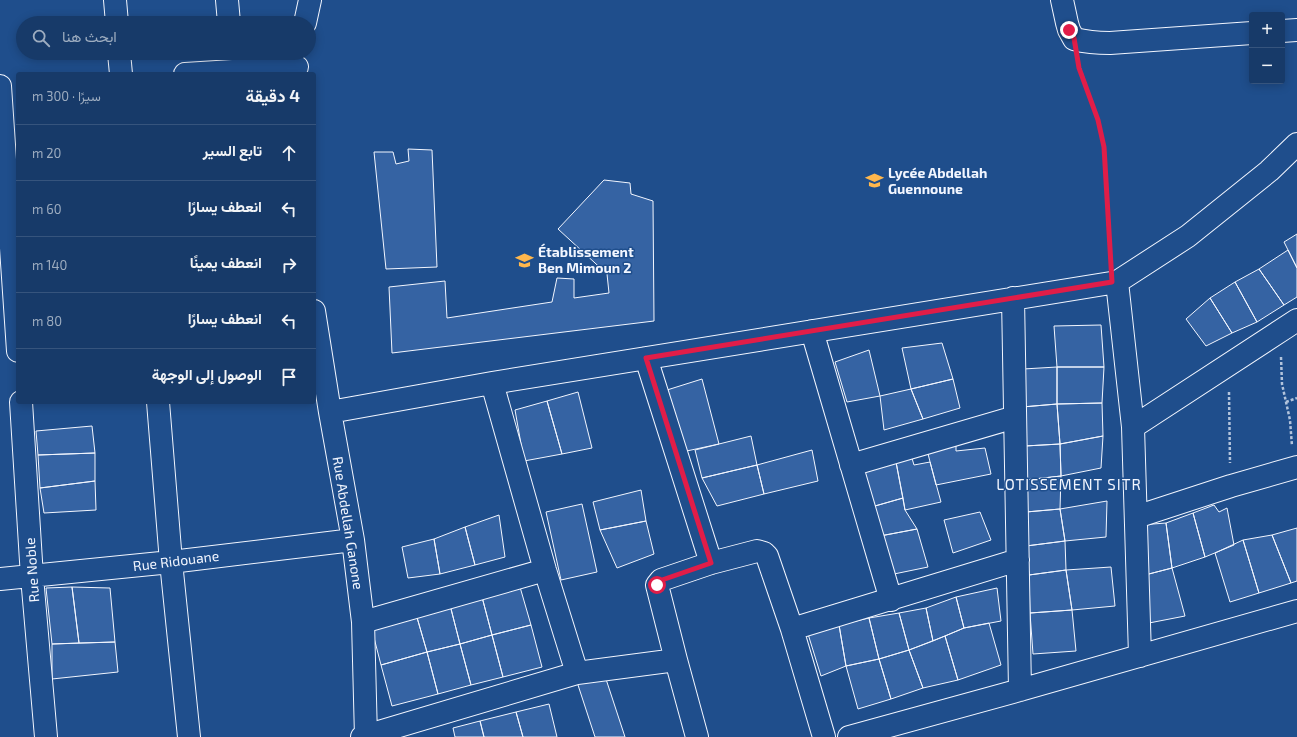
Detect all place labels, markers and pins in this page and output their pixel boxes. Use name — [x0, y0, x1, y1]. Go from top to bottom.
place label: Lycée Abdellah Guennoune — [888, 164, 987, 197]
school or university icon: Lycée Abdellah Guennoune — [865, 171, 885, 191]
place label: Établissement Ben Mimoun 2 — [538, 243, 634, 276]
school or university icon: Établissement Ben Mimoun 2 — [515, 250, 535, 270]

